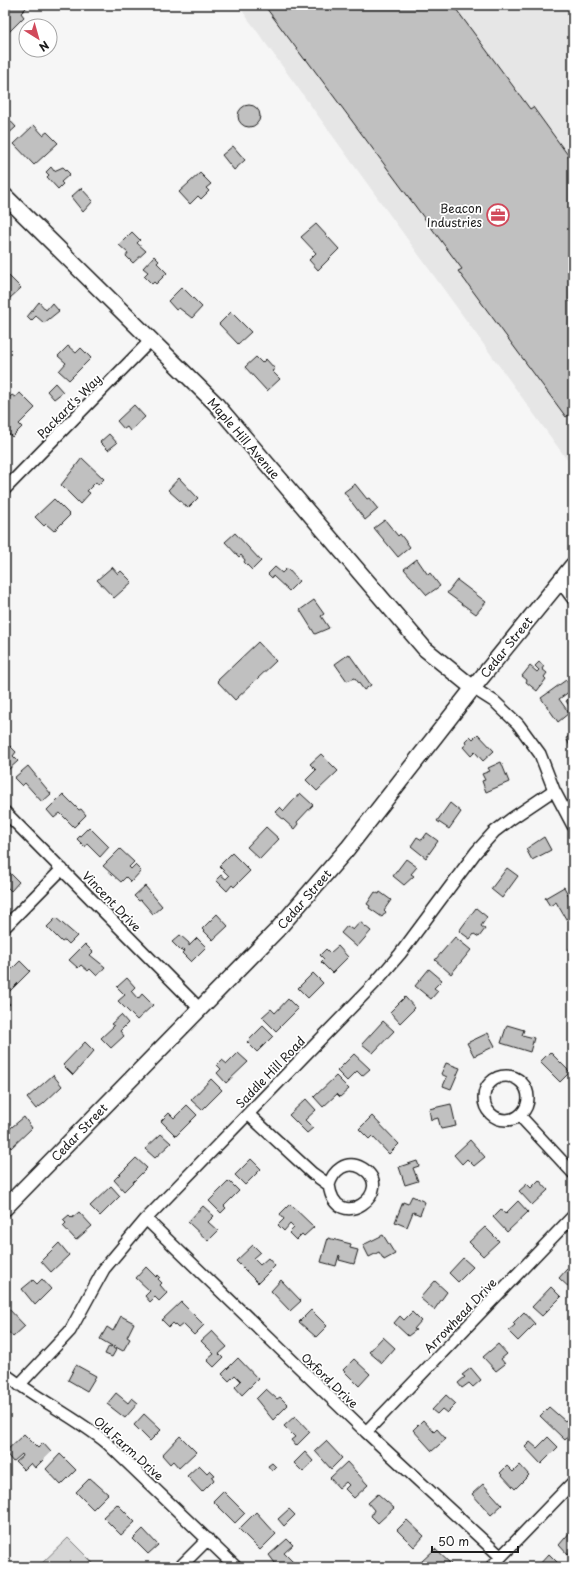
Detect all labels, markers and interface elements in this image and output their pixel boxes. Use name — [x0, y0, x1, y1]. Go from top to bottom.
north arrow — [18, 18, 58, 58]
text: N — [35, 37, 53, 56]
place label: Beacon Industries — [427, 199, 483, 231]
office icon: Beacon Industries — [485, 202, 511, 228]
street label: Packard's Way — [33, 370, 105, 442]
street label: Maple Hill Avenue — [204, 394, 285, 483]
street label: Cedar Street — [476, 612, 536, 682]
street label: Cedar Street — [273, 865, 335, 933]
street label: Vincent Drive — [78, 867, 146, 935]
street label: Saddle Hill Road — [231, 1032, 309, 1112]
street label: Cedar Street — [47, 1099, 111, 1165]
street label: Arrowhead Drive — [420, 1273, 501, 1356]
street label: Oxford Drive — [297, 1348, 363, 1412]
street label: Old Farm Drive — [90, 1412, 168, 1485]
scale bar — [432, 1528, 518, 1554]
text: 50 m — [438, 1532, 469, 1550]

